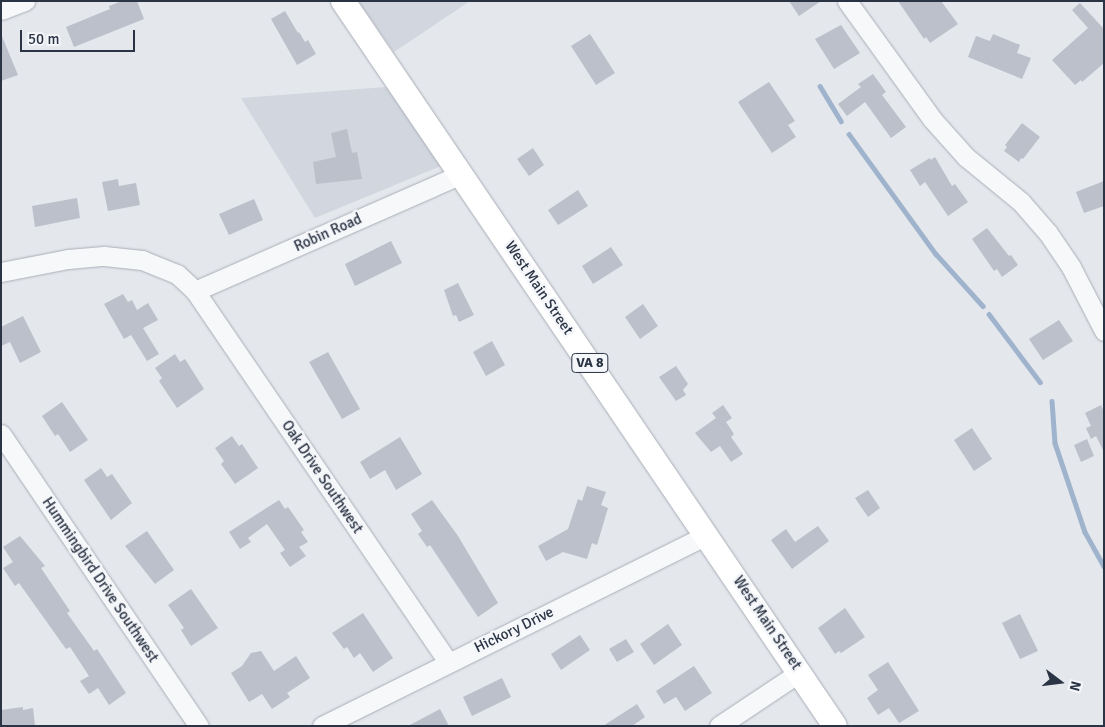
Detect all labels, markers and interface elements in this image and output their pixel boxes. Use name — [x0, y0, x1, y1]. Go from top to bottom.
scale bar — [22, 20, 138, 52]
text: 50 m — [28, 30, 59, 48]
street label: Robin Road — [291, 210, 365, 256]
street label: West Main Street — [501, 238, 577, 338]
road number: VA 8 — [571, 352, 609, 374]
street label: Oak Drive Southwest — [278, 417, 366, 537]
street label: Hummingbird Drive Southwest — [38, 494, 162, 666]
street label: West Main Street — [729, 573, 805, 673]
street label: Hickory Drive — [471, 603, 557, 657]
north arrow — [1035, 657, 1085, 707]
text: N — [1065, 679, 1084, 693]

